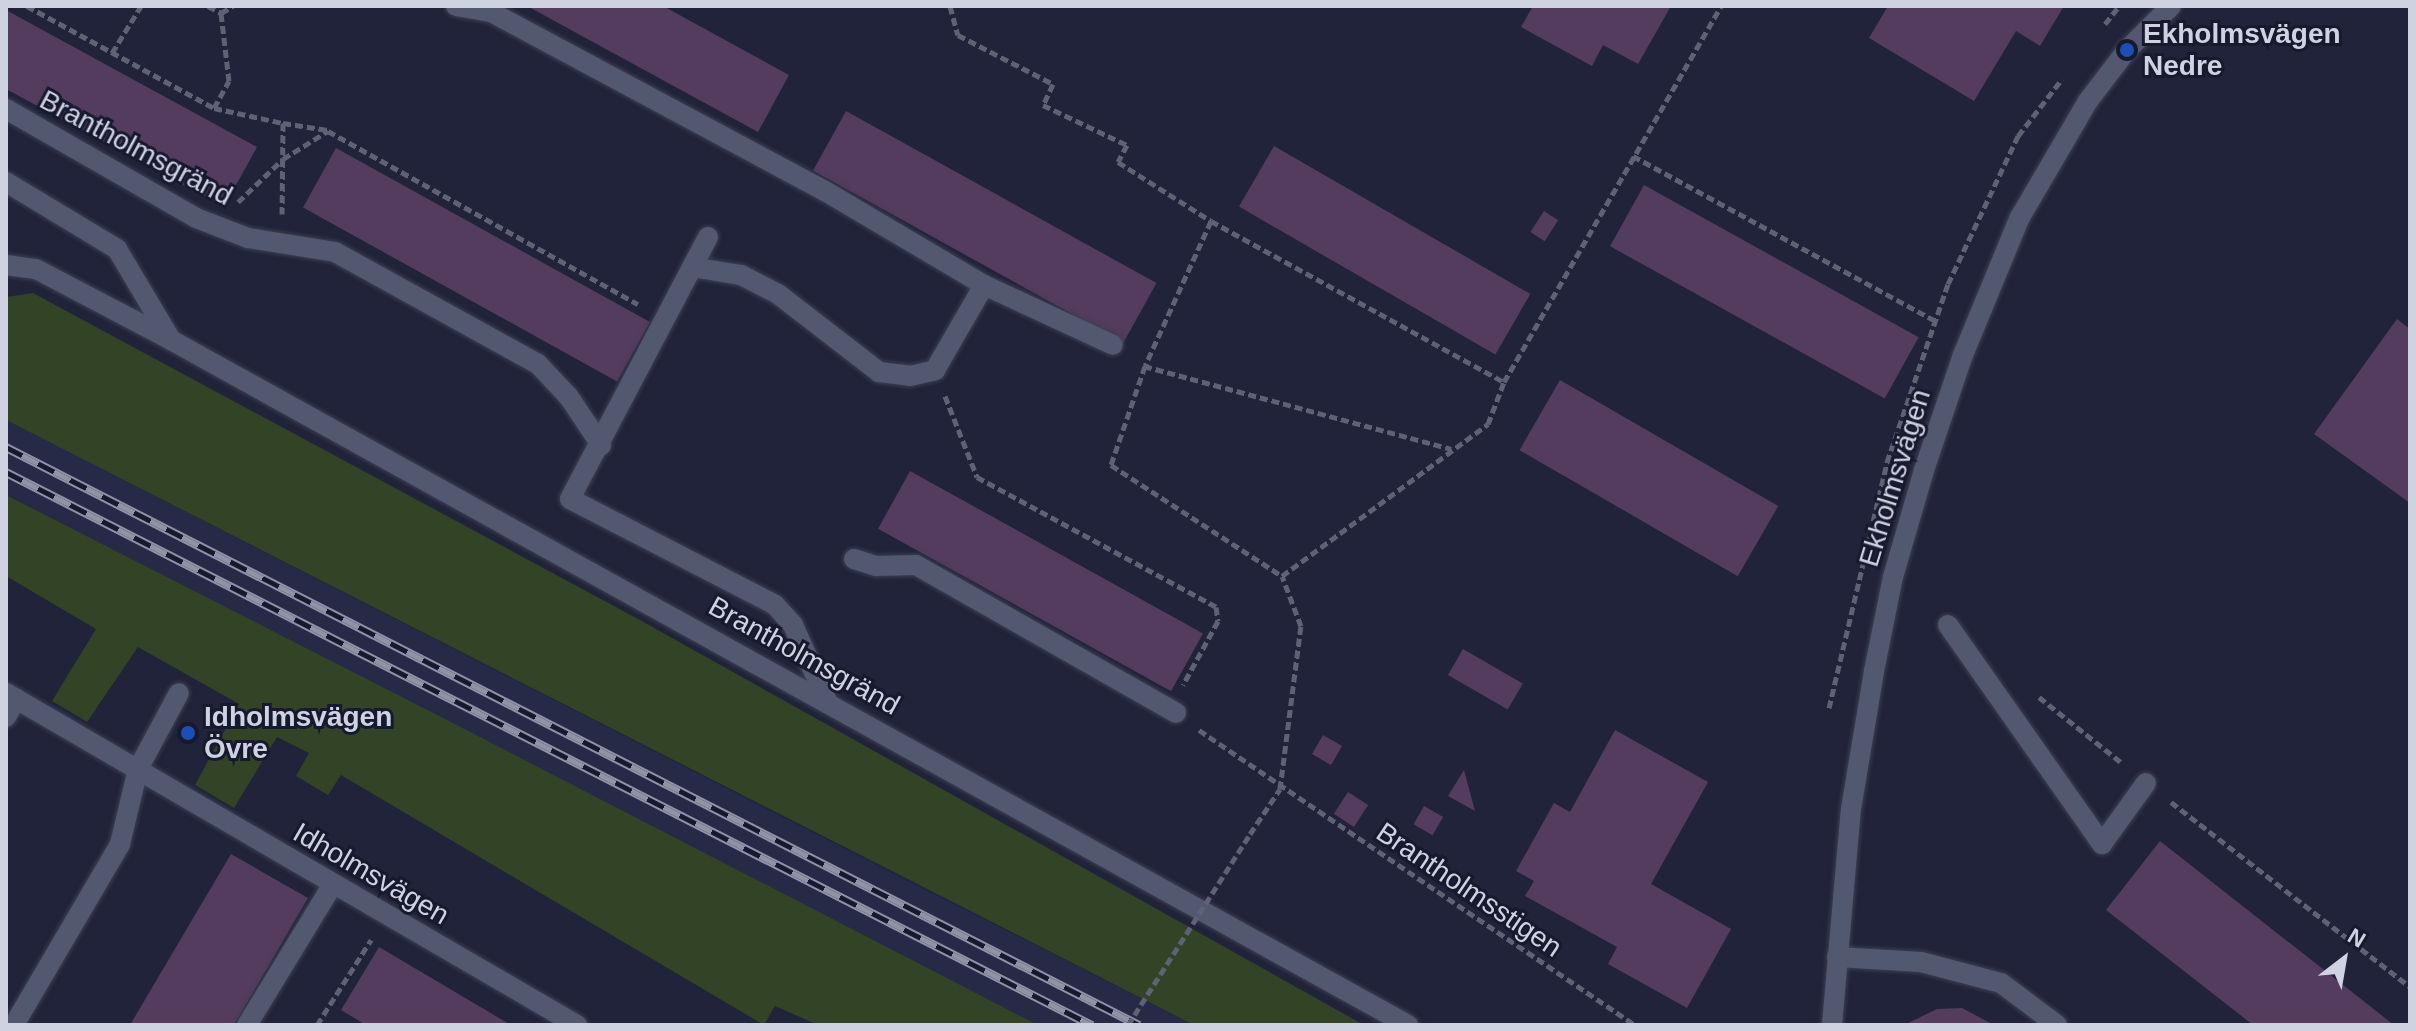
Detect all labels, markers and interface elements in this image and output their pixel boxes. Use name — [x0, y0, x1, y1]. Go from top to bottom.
place label: Ekholmsvägen Nedre — [2143, 17, 2341, 83]
marker: Ekholmsvägen Nedre — [2118, 41, 2136, 59]
street label: Brantholmsgränd — [34, 83, 238, 213]
street label: Ekholmsvägen — [1852, 385, 1938, 571]
street label: Brantholmsgränd — [703, 590, 905, 722]
place label: Idholmsvägen Övre — [204, 700, 392, 766]
marker: Idholmsvägen Övre — [179, 724, 197, 742]
street label: Idholmsvägen — [287, 816, 455, 932]
street label: Brantholmsstigen — [1370, 816, 1568, 964]
north arrow — [2304, 919, 2384, 999]
text: N — [2343, 923, 2370, 953]

